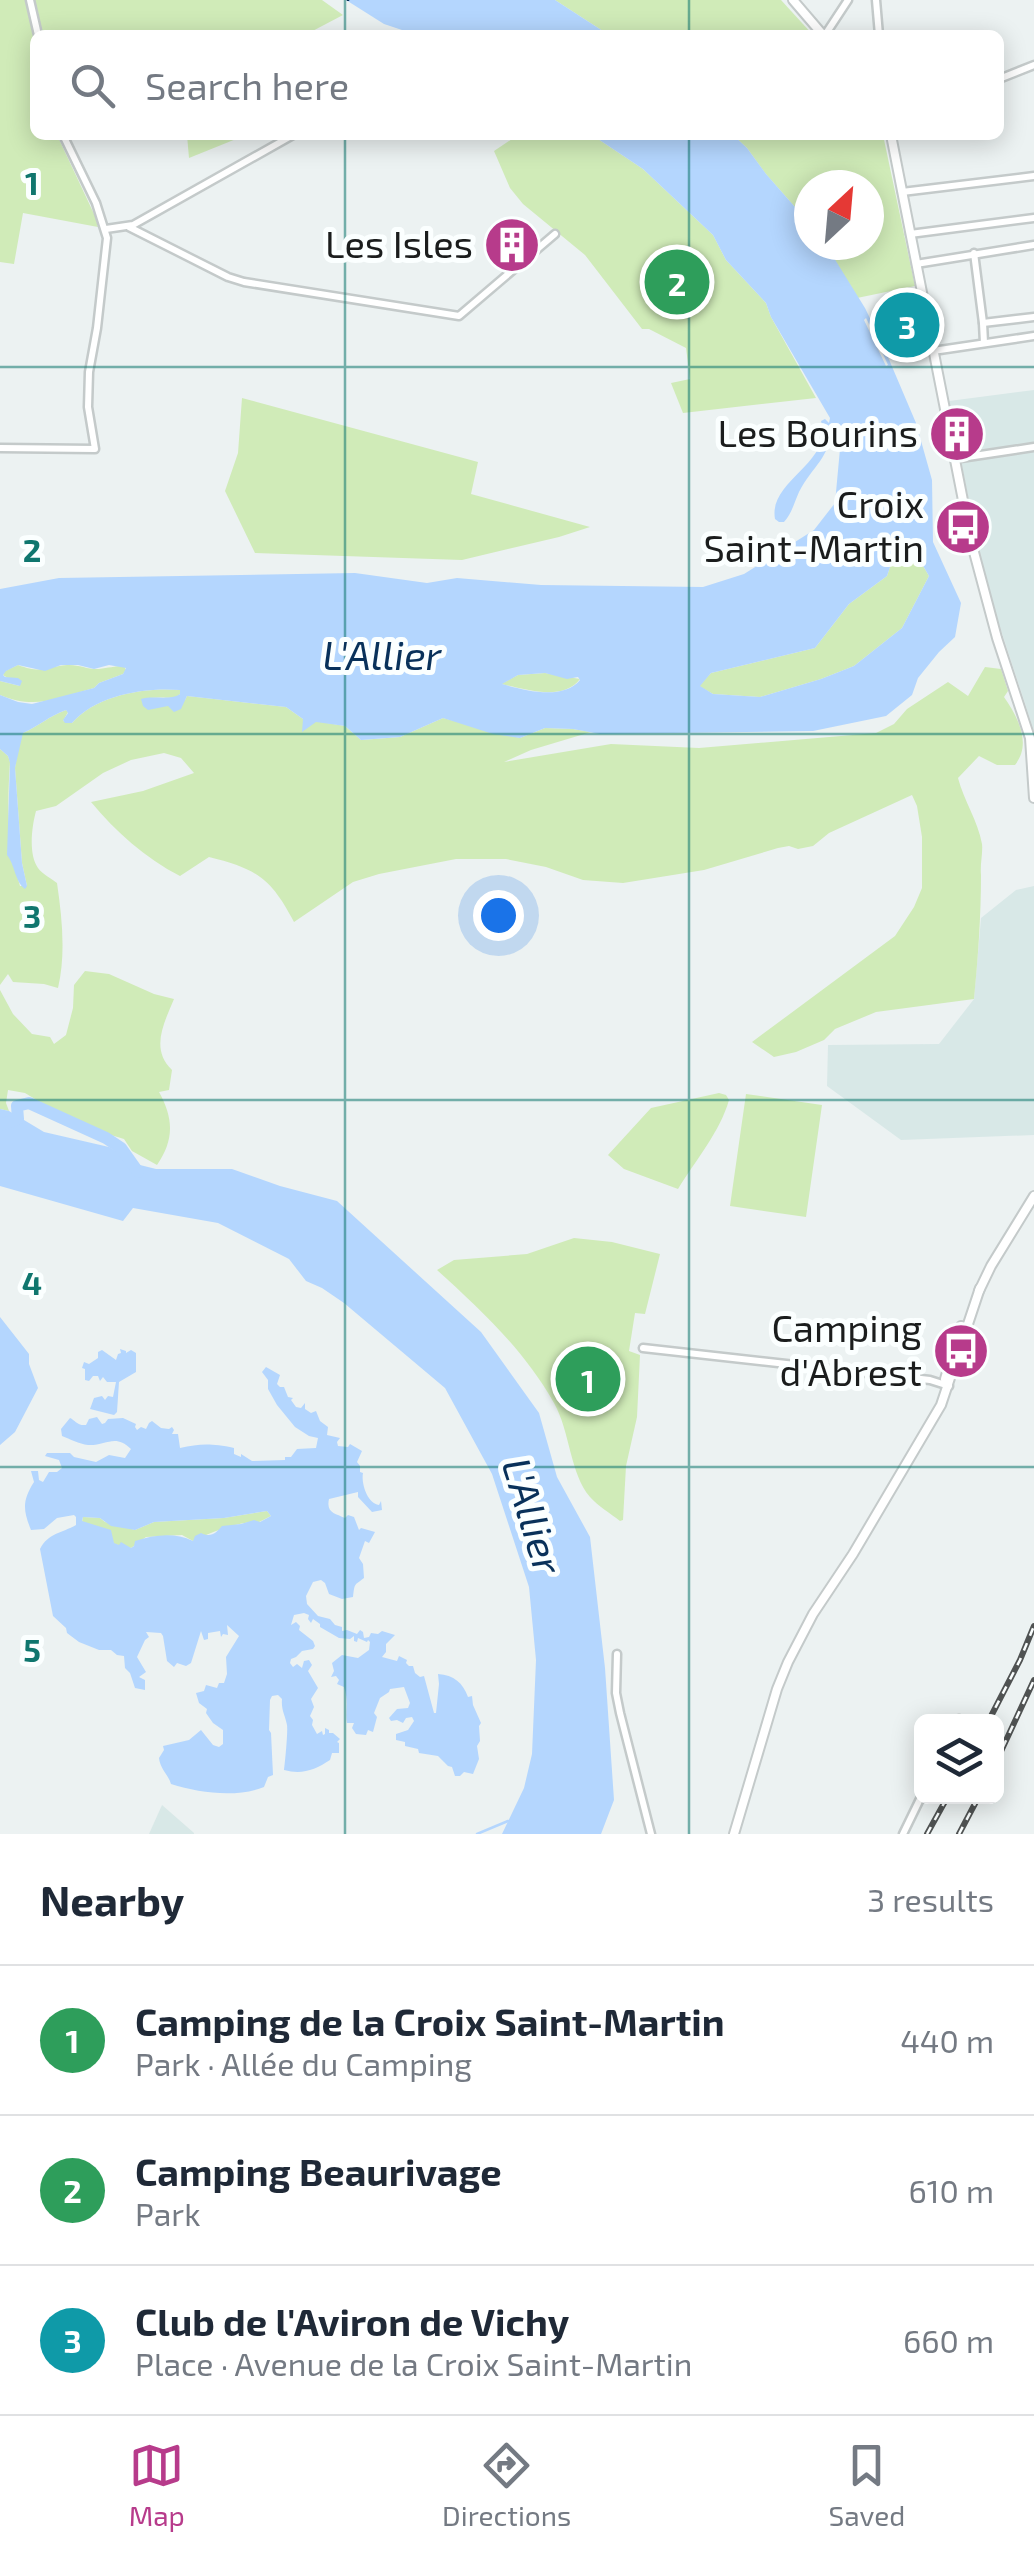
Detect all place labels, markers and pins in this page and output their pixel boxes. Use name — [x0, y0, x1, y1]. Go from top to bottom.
building icon: Les Isles — [482, 215, 542, 275]
place label: Les Isles — [325, 220, 473, 266]
pin: 2 — [644, 244, 710, 320]
pin: 3 — [874, 288, 940, 362]
building icon: Les Bourins — [927, 404, 987, 464]
place label: Les Bourins — [718, 409, 918, 455]
place label: Croix Saint-Martin — [703, 480, 924, 570]
bus stop icon: Croix Saint-Martin — [933, 497, 993, 557]
place label: Camping d'Abrest — [771, 1304, 922, 1394]
bus stop icon: Camping d'Abrest — [931, 1321, 991, 1381]
pin: 1 — [556, 1342, 620, 1416]

